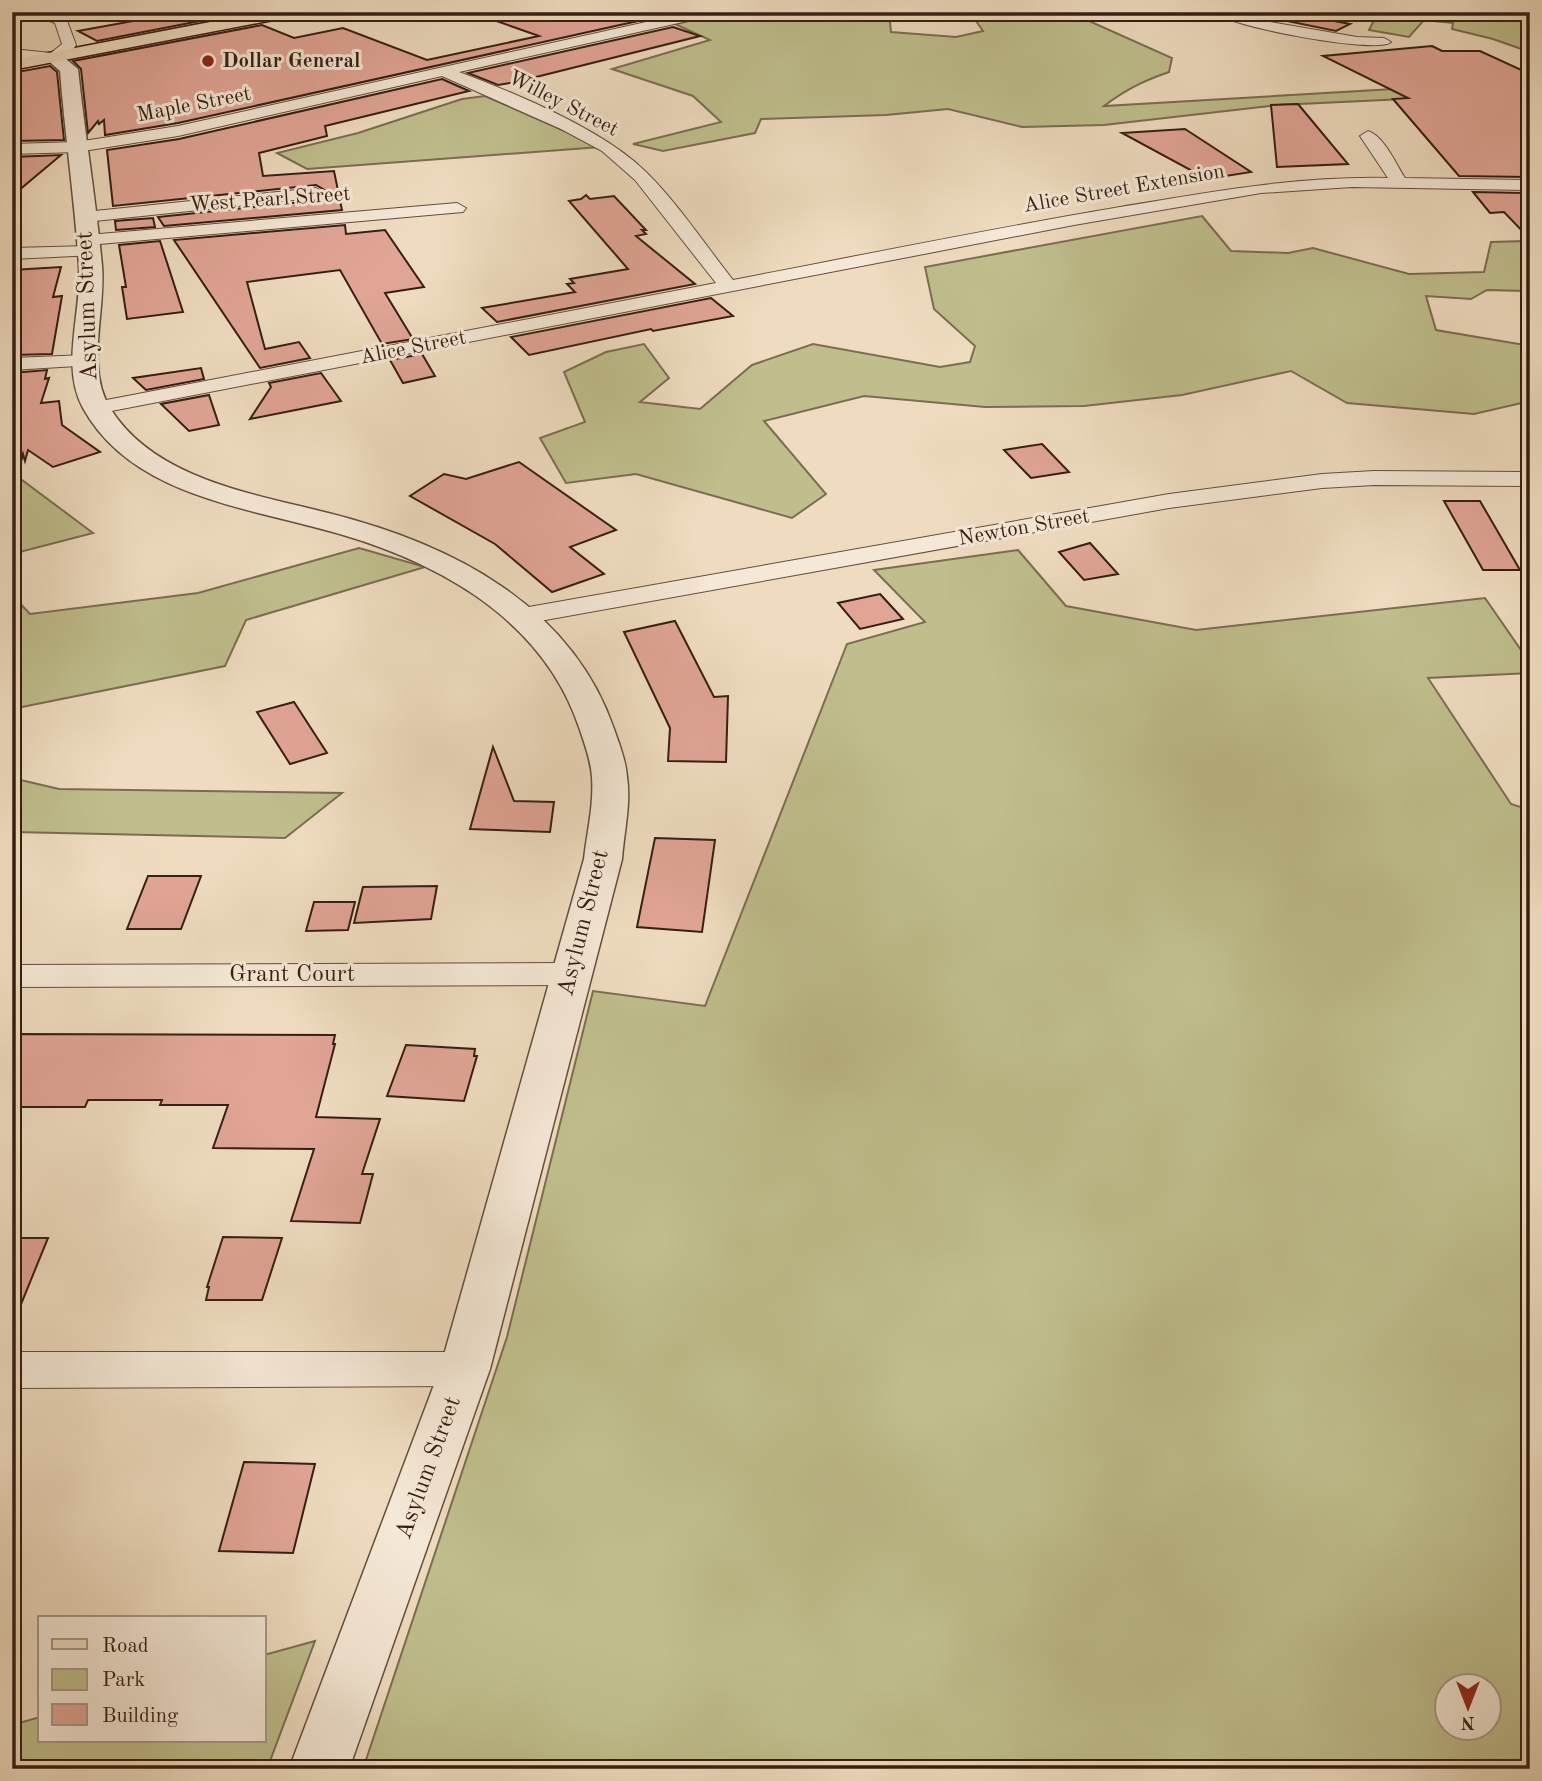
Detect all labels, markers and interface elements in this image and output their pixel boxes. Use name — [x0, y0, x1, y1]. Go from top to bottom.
place label: Dollar General — [222, 51, 361, 72]
marker: Dollar General — [200, 53, 216, 69]
street label: Willey Street — [504, 67, 622, 141]
street label: Maple Street — [135, 84, 253, 126]
street label: Alice Street Extension — [1022, 161, 1226, 217]
street label: West Pearl Street — [189, 184, 351, 216]
street label: Asylum Street — [73, 231, 103, 381]
street label: Alice Street — [358, 327, 468, 369]
street label: Newton Street — [957, 506, 1091, 550]
street label: Asylum Street — [554, 847, 614, 999]
street label: Grant Court — [229, 963, 355, 987]
street label: Asylum Street — [392, 1393, 466, 1543]
legend — [38, 1616, 266, 1742]
text: Road — [102, 1636, 149, 1657]
text: Park — [102, 1670, 145, 1691]
north arrow — [1434, 1672, 1504, 1742]
text: Building — [102, 1706, 179, 1727]
text: N — [1460, 1712, 1475, 1731]

